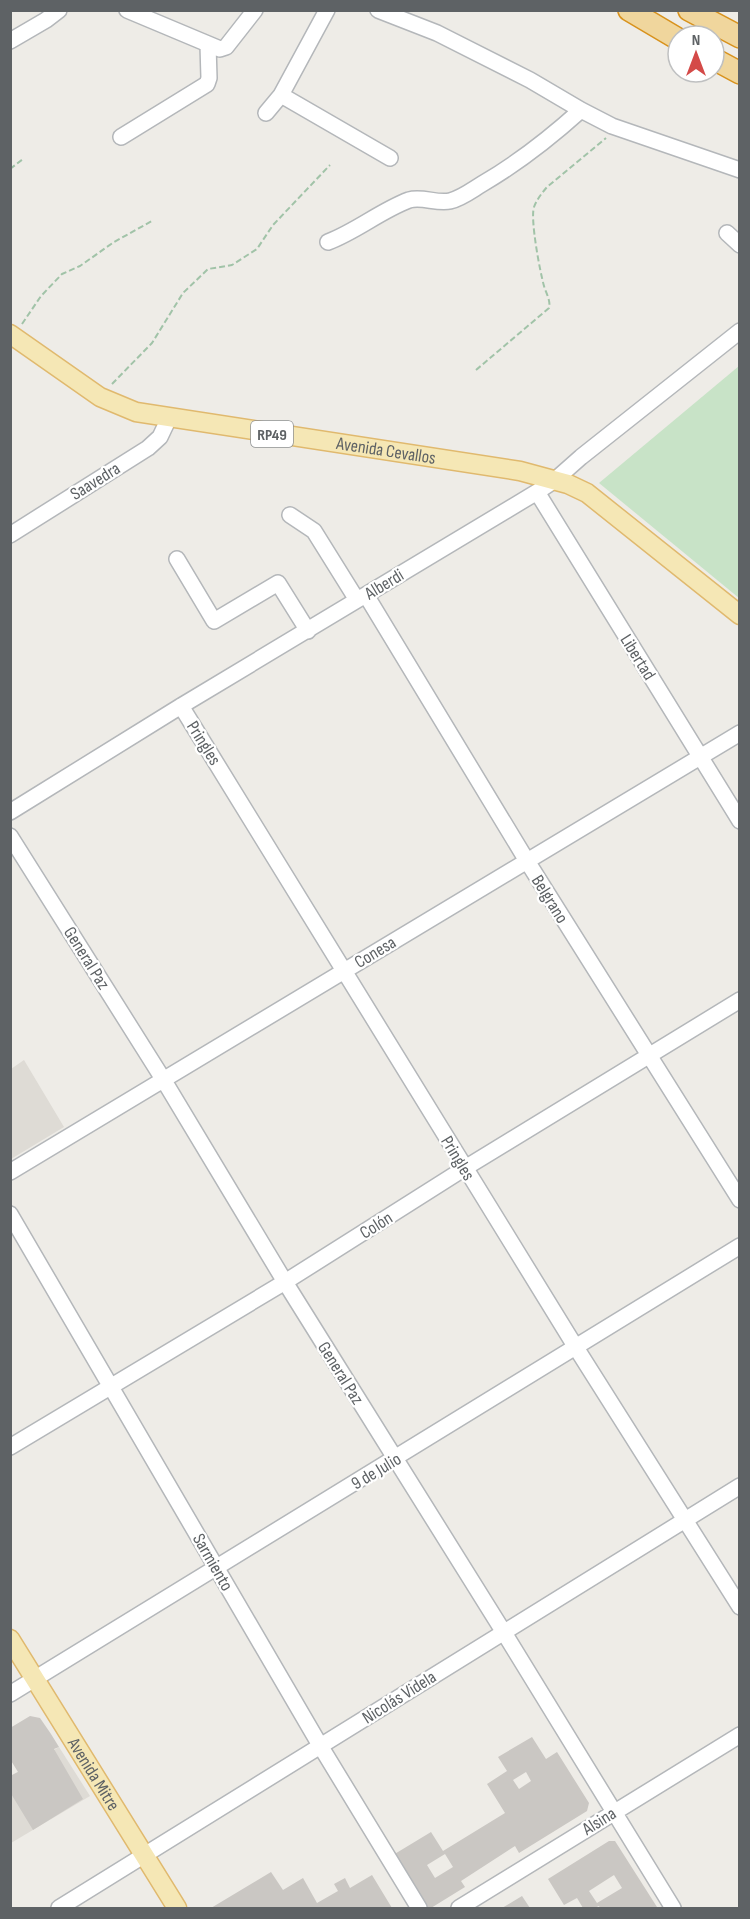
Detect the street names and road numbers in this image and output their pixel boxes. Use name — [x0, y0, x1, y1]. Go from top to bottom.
road number: RP49 — [251, 421, 293, 447]
street label: Avenida Cevallos — [334, 433, 437, 469]
street label: Saavedra — [66, 458, 124, 505]
street label: Alberdi — [360, 565, 408, 605]
street label: Libertad — [615, 631, 660, 684]
street label: Pringles — [182, 717, 225, 769]
street label: Belgrano — [527, 871, 572, 927]
street label: General Paz — [59, 923, 114, 994]
street label: Conesa — [351, 932, 400, 973]
street label: Pringles — [436, 1132, 479, 1184]
street label: Colón — [356, 1207, 396, 1243]
street label: General Paz — [313, 1338, 368, 1409]
street label: 9 de Julio — [348, 1448, 405, 1494]
street label: Sarmiento — [188, 1530, 237, 1595]
street label: Nicolás Videla — [358, 1666, 440, 1728]
street label: Avenida Mitre — [62, 1733, 124, 1815]
street label: Alsina — [578, 1803, 620, 1840]

